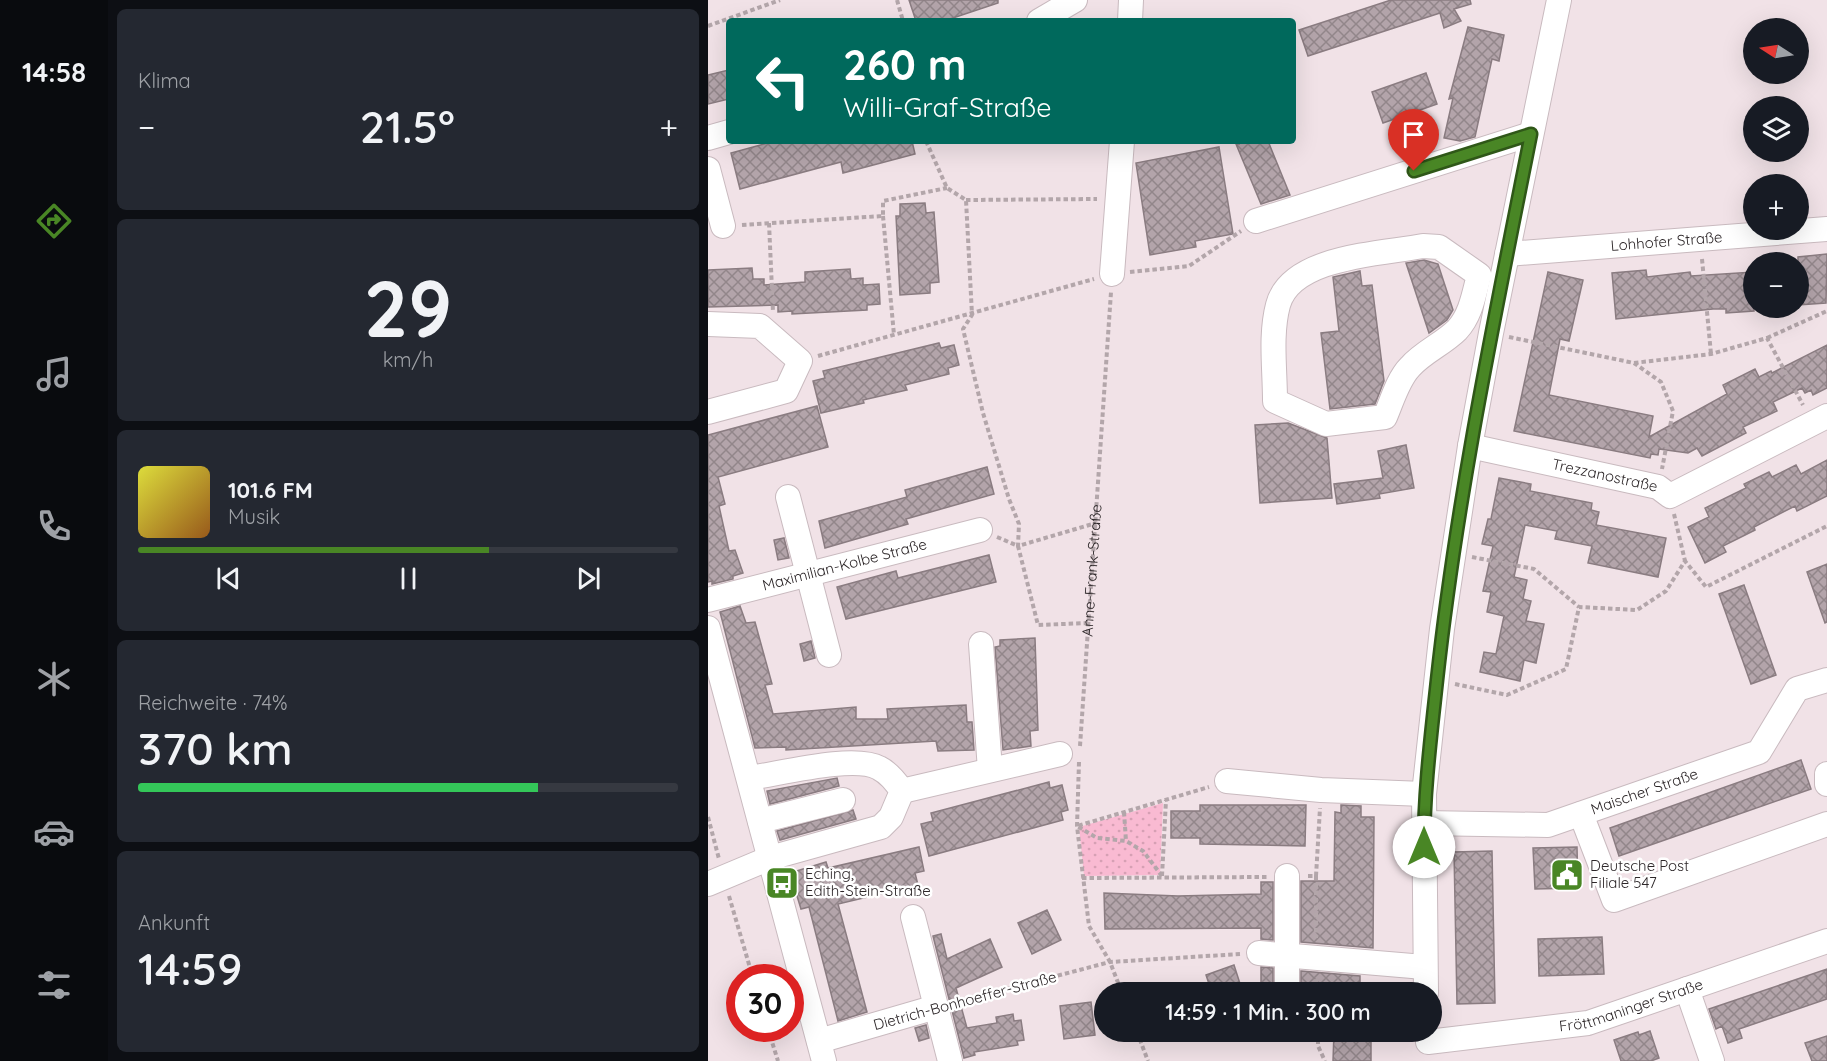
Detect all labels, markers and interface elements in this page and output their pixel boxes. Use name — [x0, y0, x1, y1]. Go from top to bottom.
north arrow — [1743, 18, 1809, 84]
map controls — [1743, 18, 1809, 318]
text: 260 m — [843, 38, 966, 91]
icon: left — [744, 42, 822, 120]
text: 14:58 — [22, 55, 86, 89]
text: Klima — [138, 68, 191, 93]
text: Willi-Graf-Straße — [843, 90, 1051, 124]
button: layers — [1743, 96, 1809, 162]
text: 21.5° — [360, 98, 455, 154]
text: − — [138, 106, 155, 147]
text: + — [659, 106, 678, 147]
pin — [1388, 109, 1439, 171]
icon: arrive — [1397, 118, 1430, 151]
button: + — [1743, 174, 1809, 240]
icon: directions — [33, 200, 75, 242]
street label: Lohhofer Straße — [1610, 227, 1723, 255]
button: − — [1743, 252, 1809, 318]
text: 29 — [364, 259, 452, 357]
text: km/h — [383, 347, 433, 372]
icon: music — [33, 353, 75, 395]
street label: Trezzanostraße — [1550, 454, 1660, 496]
text: 101.6 FM — [228, 476, 313, 504]
street label: Anne-Frank-Straße — [1077, 503, 1105, 637]
text: Musik — [228, 504, 280, 529]
icon: phone — [33, 505, 75, 547]
street label: Maximilian-Kolbe Straße — [760, 534, 929, 595]
icon: previous — [212, 562, 245, 595]
icon: pause — [392, 562, 425, 595]
icon: next — [572, 562, 605, 595]
icon: climate — [33, 658, 75, 700]
text: Reichweite · 74% — [138, 690, 288, 715]
text: 370 km — [138, 720, 293, 776]
street label: Maischer Straße — [1588, 764, 1700, 819]
icon: car — [33, 811, 75, 853]
position arrow — [1392, 815, 1456, 879]
place label: Deutsche Post Filiale 547 — [1590, 856, 1689, 892]
public building icon: Deutsche Post Filiale 547 — [1549, 857, 1585, 893]
place label: Eching, Edith-Stein-Straße — [805, 864, 931, 900]
bus stop icon: Eching, Edith-Stein-Straße — [764, 865, 800, 901]
text: Ankunft — [138, 910, 210, 935]
text: 14:59 — [138, 940, 242, 996]
icon: filters — [33, 964, 75, 1006]
speed limit sign: 30 — [726, 964, 804, 1042]
street label: Dietrich-Bonhoeffer-Straße — [871, 967, 1059, 1034]
street label: Fröttmaninger Straße — [1558, 974, 1705, 1035]
text: 14:59 · 1 Min. · 300 m — [1165, 998, 1371, 1026]

